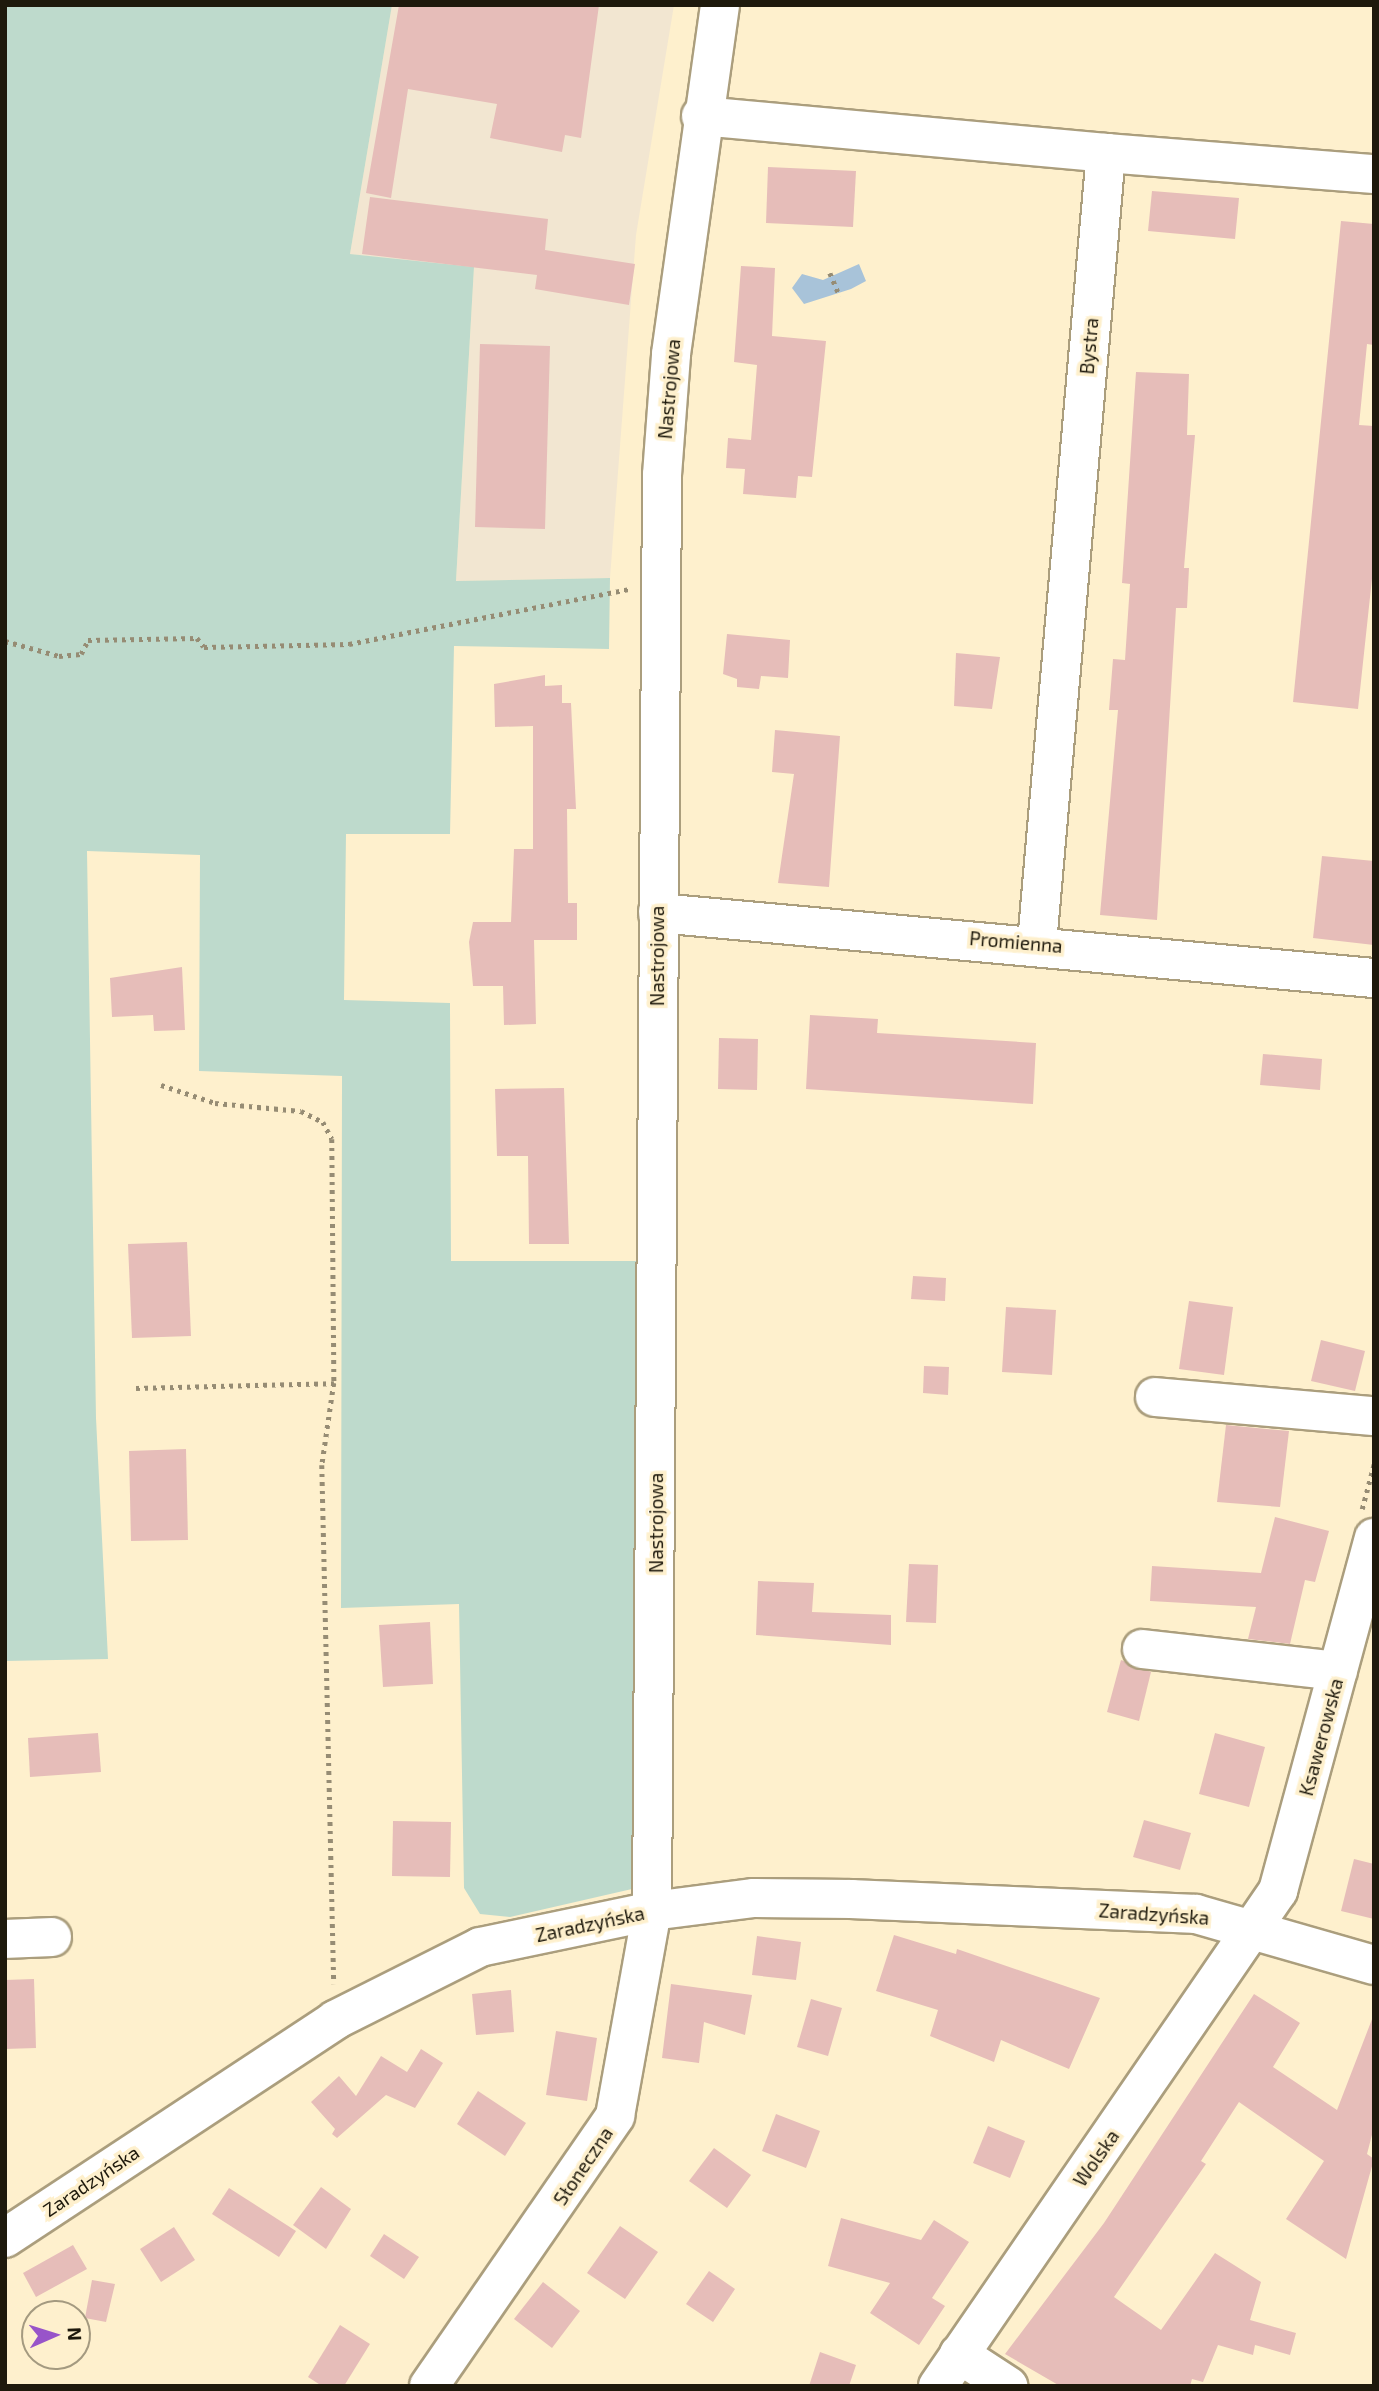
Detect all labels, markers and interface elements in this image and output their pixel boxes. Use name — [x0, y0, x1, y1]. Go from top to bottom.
street label: Bystra — [1075, 317, 1103, 375]
street label: Nastrojowa — [653, 338, 685, 440]
street label: Nastrojowa — [646, 906, 668, 1006]
street label: Promienna — [968, 927, 1064, 957]
street label: Nastrojowa — [645, 1473, 667, 1573]
street label: Ksawerowska — [1294, 1676, 1348, 1798]
street label: Zaradzyńska — [1098, 1899, 1210, 1929]
street label: Zaradzyńska — [534, 1901, 646, 1947]
street label: Słoneczna — [549, 2123, 617, 2209]
street label: Wolska — [1068, 2125, 1124, 2191]
street label: Zaradzyńska — [39, 2141, 143, 2221]
north arrow — [21, 2300, 91, 2370]
text: N — [64, 2327, 87, 2341]

